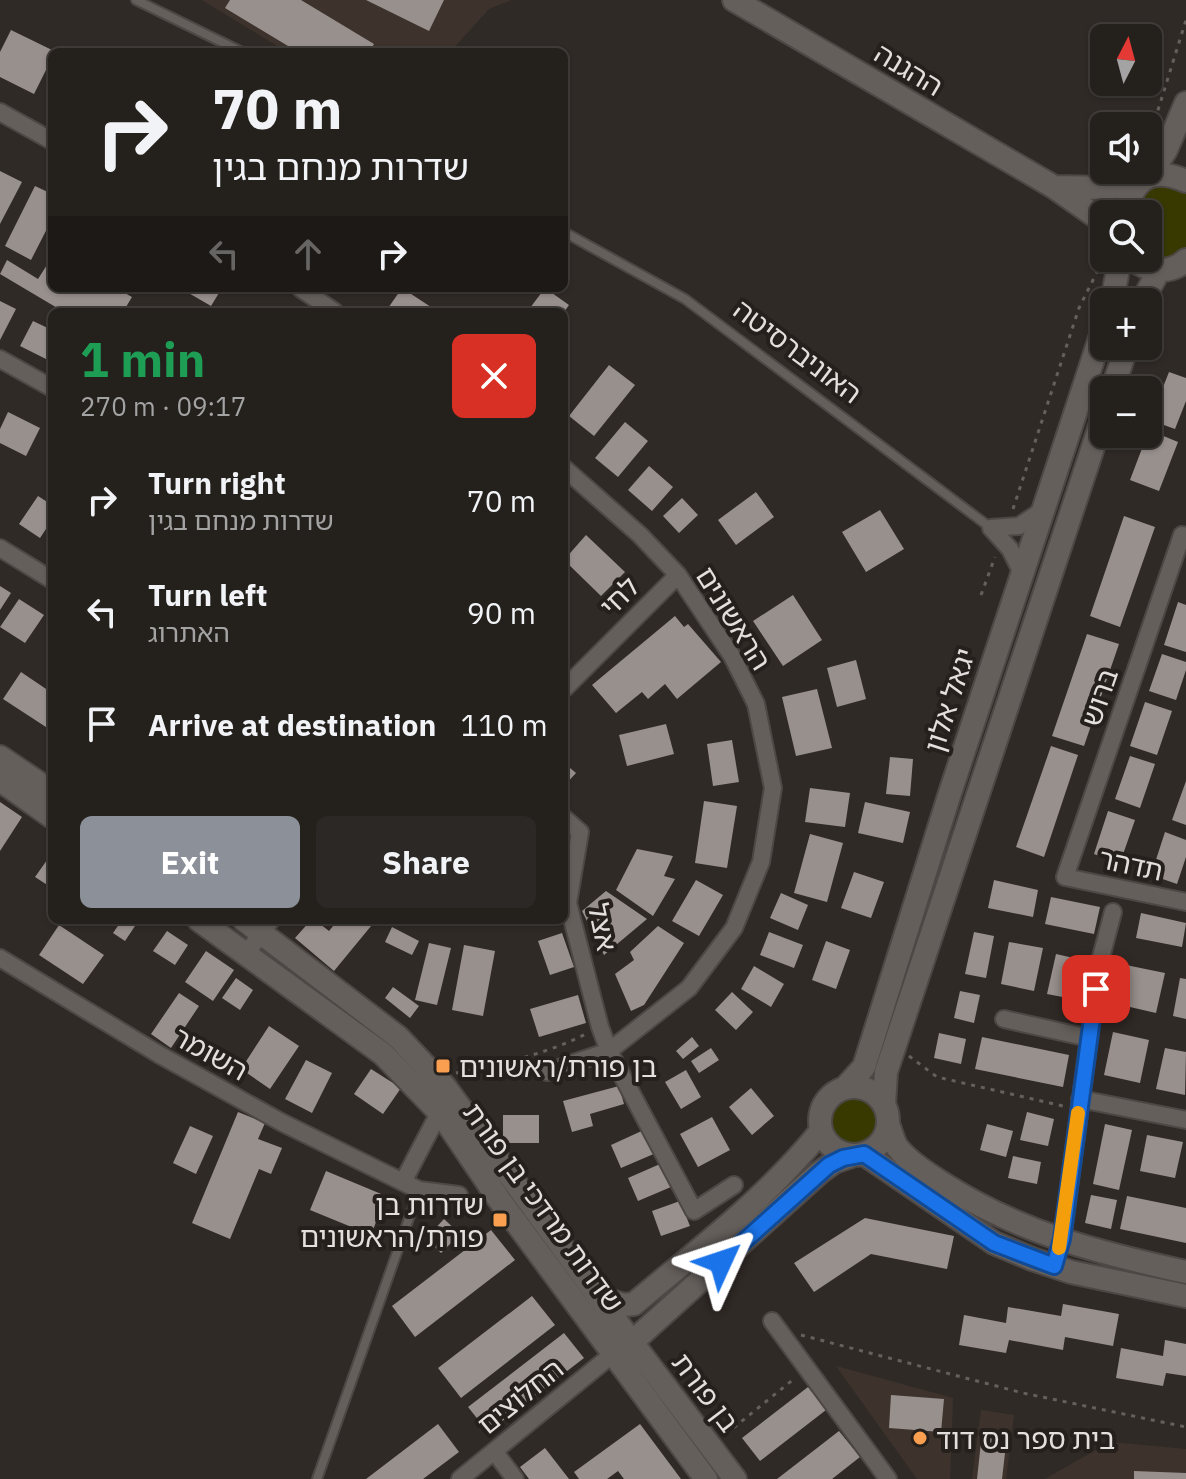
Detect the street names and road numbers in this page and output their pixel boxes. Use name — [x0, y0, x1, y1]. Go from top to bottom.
street label: ההגנה — [868, 34, 950, 104]
street label: האוניברסיטה — [726, 291, 870, 411]
street label: הראשונים — [688, 559, 780, 677]
street label: לחי — [591, 568, 647, 624]
street label: יגאל אלון — [915, 643, 983, 757]
street label: ברוש — [1072, 663, 1126, 731]
street label: תדהר — [1095, 839, 1167, 889]
street label: אצל — [580, 900, 626, 954]
street label: השומר — [167, 1018, 255, 1088]
street label: שדרות מרדכי בן פורת — [456, 1095, 632, 1319]
street label: בן פורת — [664, 1345, 748, 1439]
street label: החלוצים — [469, 1350, 571, 1442]

